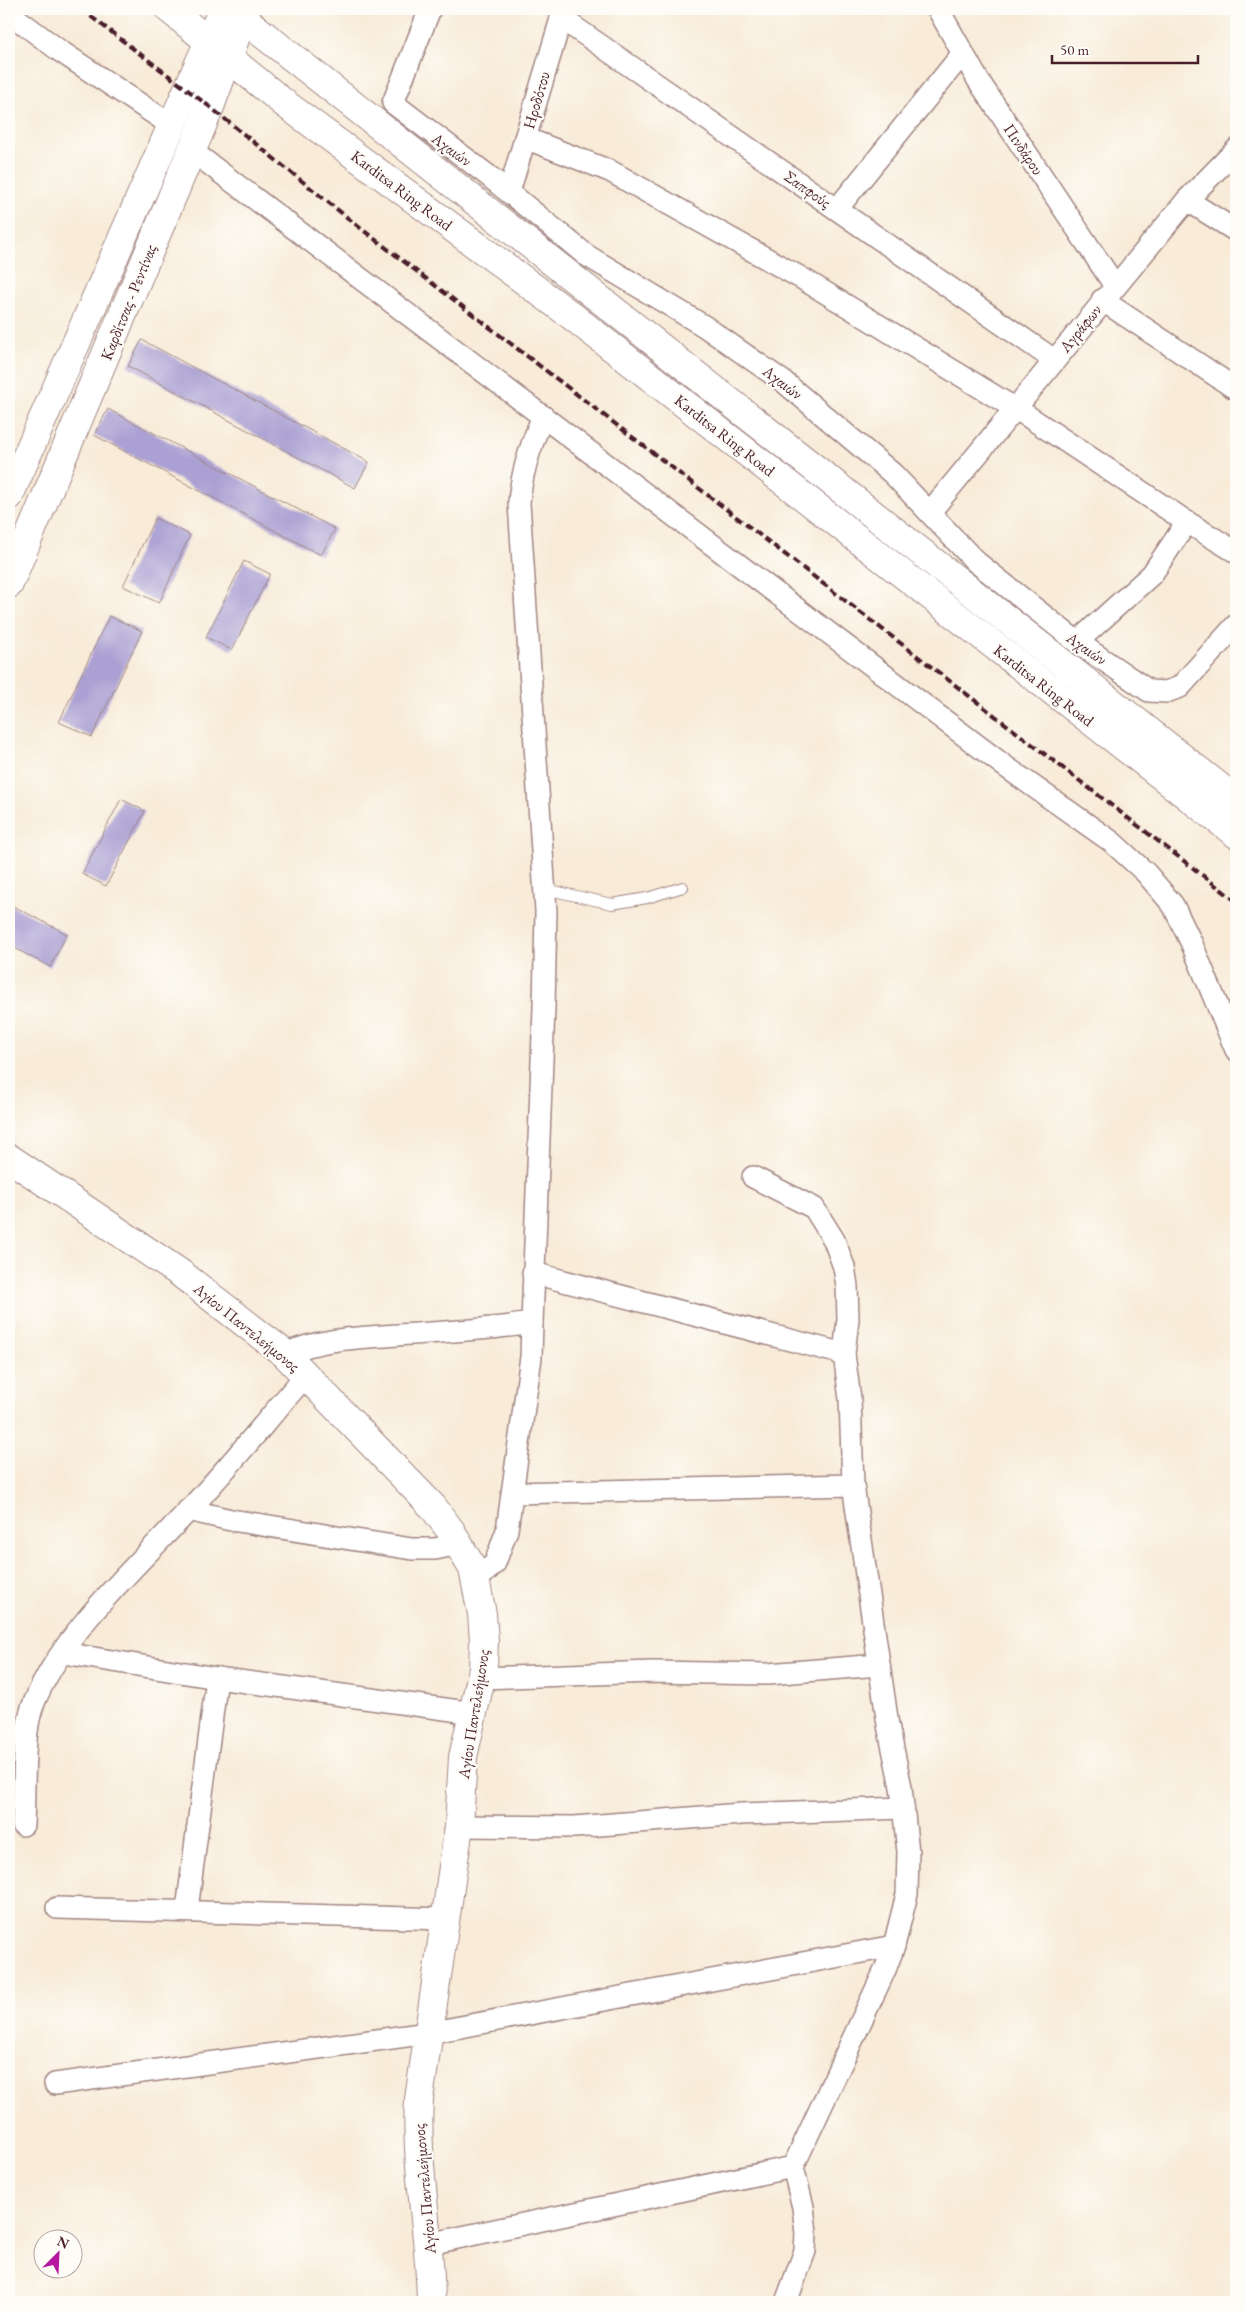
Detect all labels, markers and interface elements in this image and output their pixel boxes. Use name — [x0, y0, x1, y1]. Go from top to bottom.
scale bar — [1052, 32, 1199, 64]
text: 50 m — [1060, 40, 1089, 59]
street label: Ηροδότου — [518, 69, 555, 131]
street label: Πινδάρου — [999, 120, 1048, 179]
street label: Αχαιών — [427, 127, 476, 171]
street label: Karditsa Ring Road — [347, 145, 457, 236]
street label: Σαπφούς — [780, 166, 836, 213]
street label: Καρδίτσας - Ρεντίνας — [96, 241, 161, 363]
street label: Αγράφων — [1054, 300, 1106, 357]
street label: Αχαιών — [758, 360, 807, 404]
street label: Karditsa Ring Road — [670, 390, 780, 482]
street label: Αχαιών — [1062, 626, 1111, 670]
street label: Karditsa Ring Road — [989, 640, 1099, 732]
street label: Αγίου Παντελεήμονος — [188, 1277, 304, 1377]
street label: Αγίου Παντελεήμονος — [453, 1647, 494, 1781]
street label: Αγίου Παντελεήμονος — [408, 2122, 441, 2256]
north arrow — [32, 2228, 82, 2278]
text: N — [54, 2232, 73, 2253]

